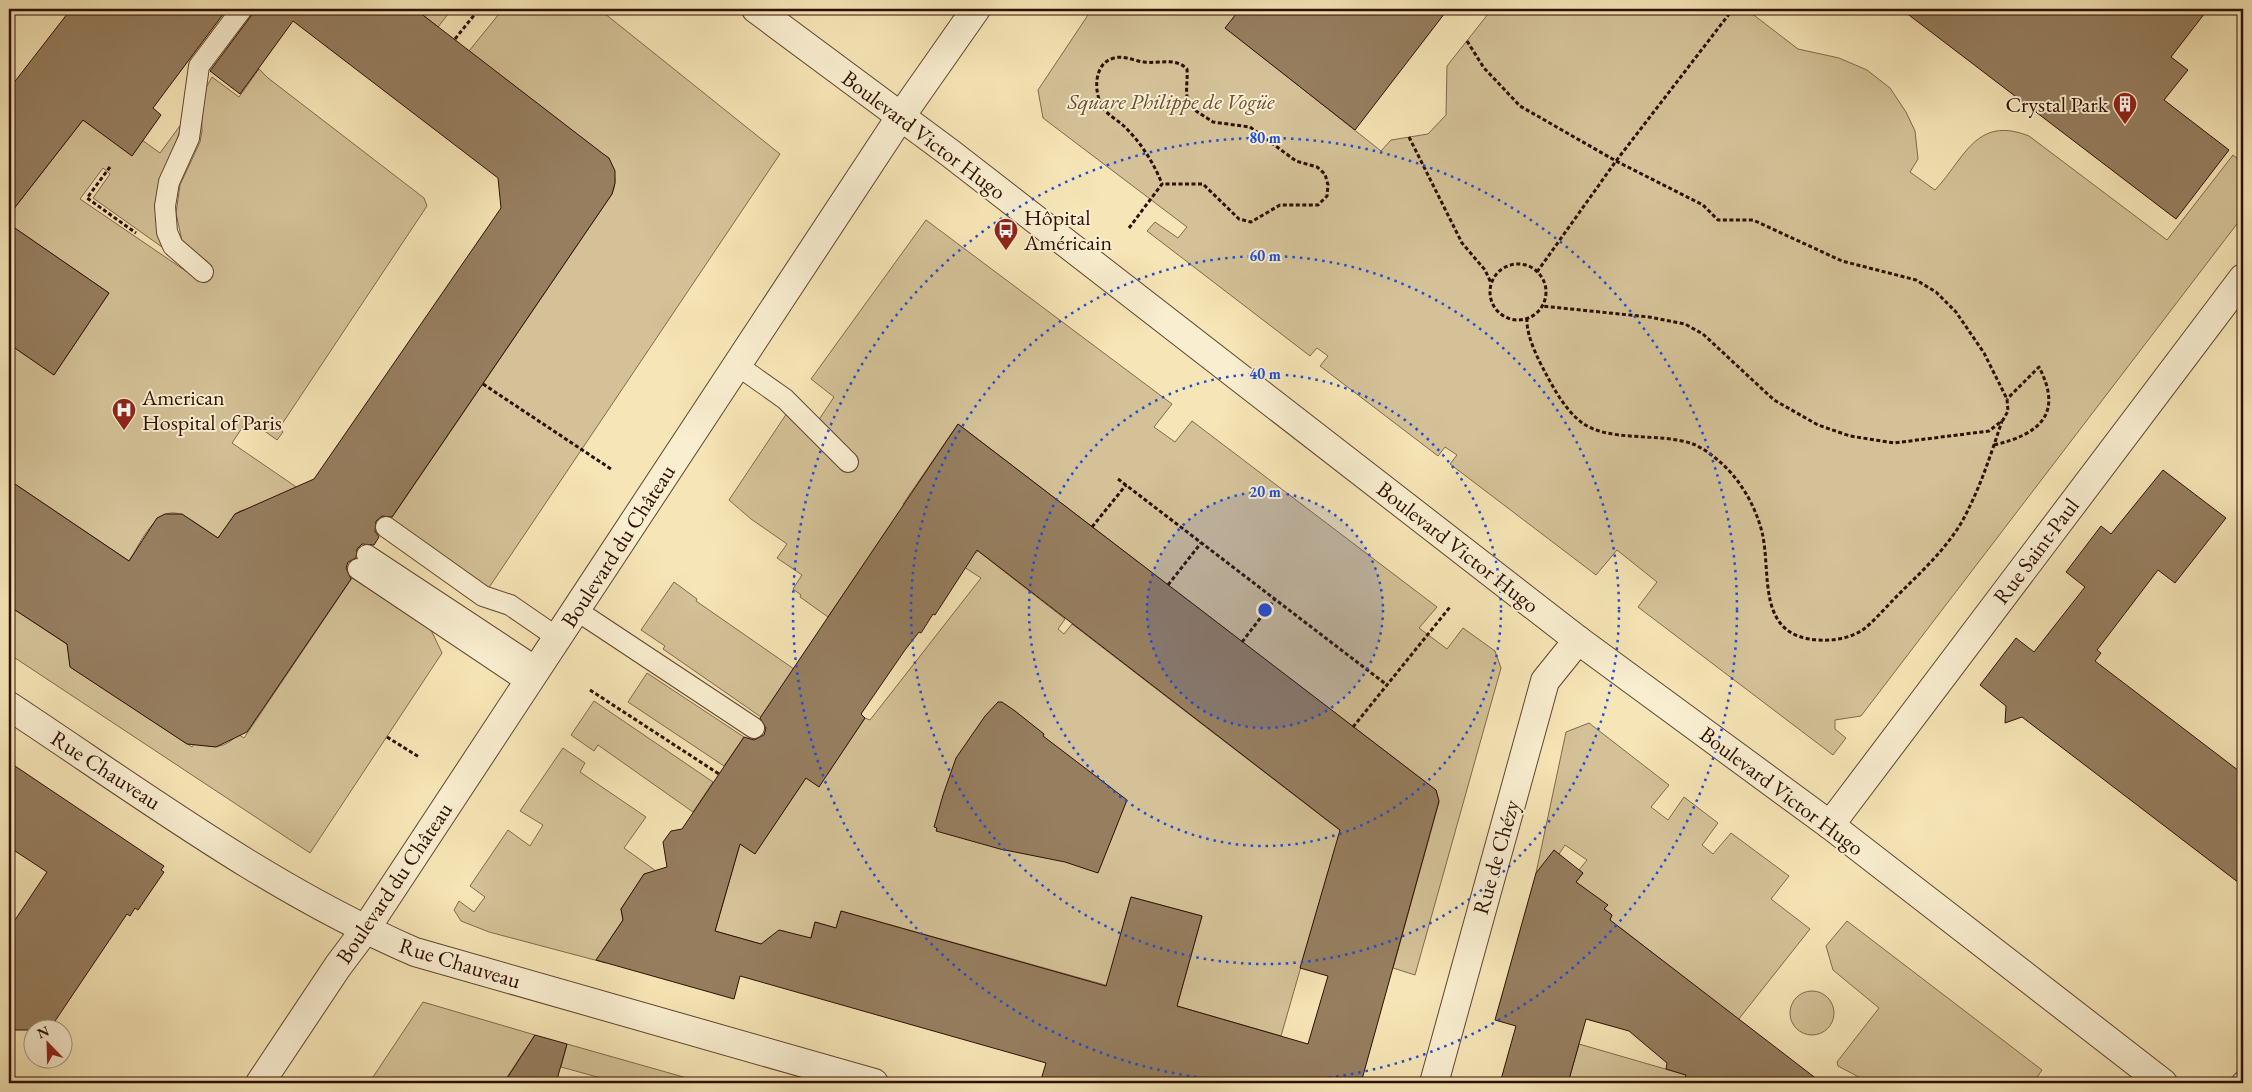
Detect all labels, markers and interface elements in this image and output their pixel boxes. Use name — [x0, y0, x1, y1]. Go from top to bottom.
street label: Boulevard Victor Hugo — [836, 64, 1012, 206]
park label: Square Philippe de Vogüe — [1067, 87, 1275, 116]
place label: Crystal Park — [2005, 90, 2109, 119]
building icon: Crystal Park — [2112, 91, 2138, 125]
text: 80 m — [1249, 128, 1281, 147]
place label: Hôpital Américain — [1023, 203, 1112, 257]
bus stop icon: Hôpital Américain — [993, 217, 1019, 251]
text: 60 m — [1249, 246, 1281, 265]
text: 40 m — [1249, 364, 1281, 383]
place label: American Hospital of Paris — [141, 383, 282, 437]
hospital icon: American Hospital of Paris — [111, 397, 137, 431]
street label: Boulevard du Château — [554, 459, 682, 633]
street label: Boulevard Victor Hugo — [1371, 475, 1545, 620]
text: 20 m — [1249, 482, 1281, 501]
street label: Rue Saint-Paul — [1987, 492, 2085, 610]
centre of rings — [1256, 601, 1274, 619]
street label: Boulevard Victor Hugo — [1694, 720, 1870, 862]
street label: Rue Chauveau — [45, 724, 167, 817]
street label: Boulevard du Château — [329, 796, 459, 969]
street label: Rue de Chézy — [1466, 796, 1526, 918]
street label: Rue Chauveau — [396, 931, 525, 995]
north arrow — [22, 1020, 72, 1070]
text: N — [34, 1021, 52, 1043]

